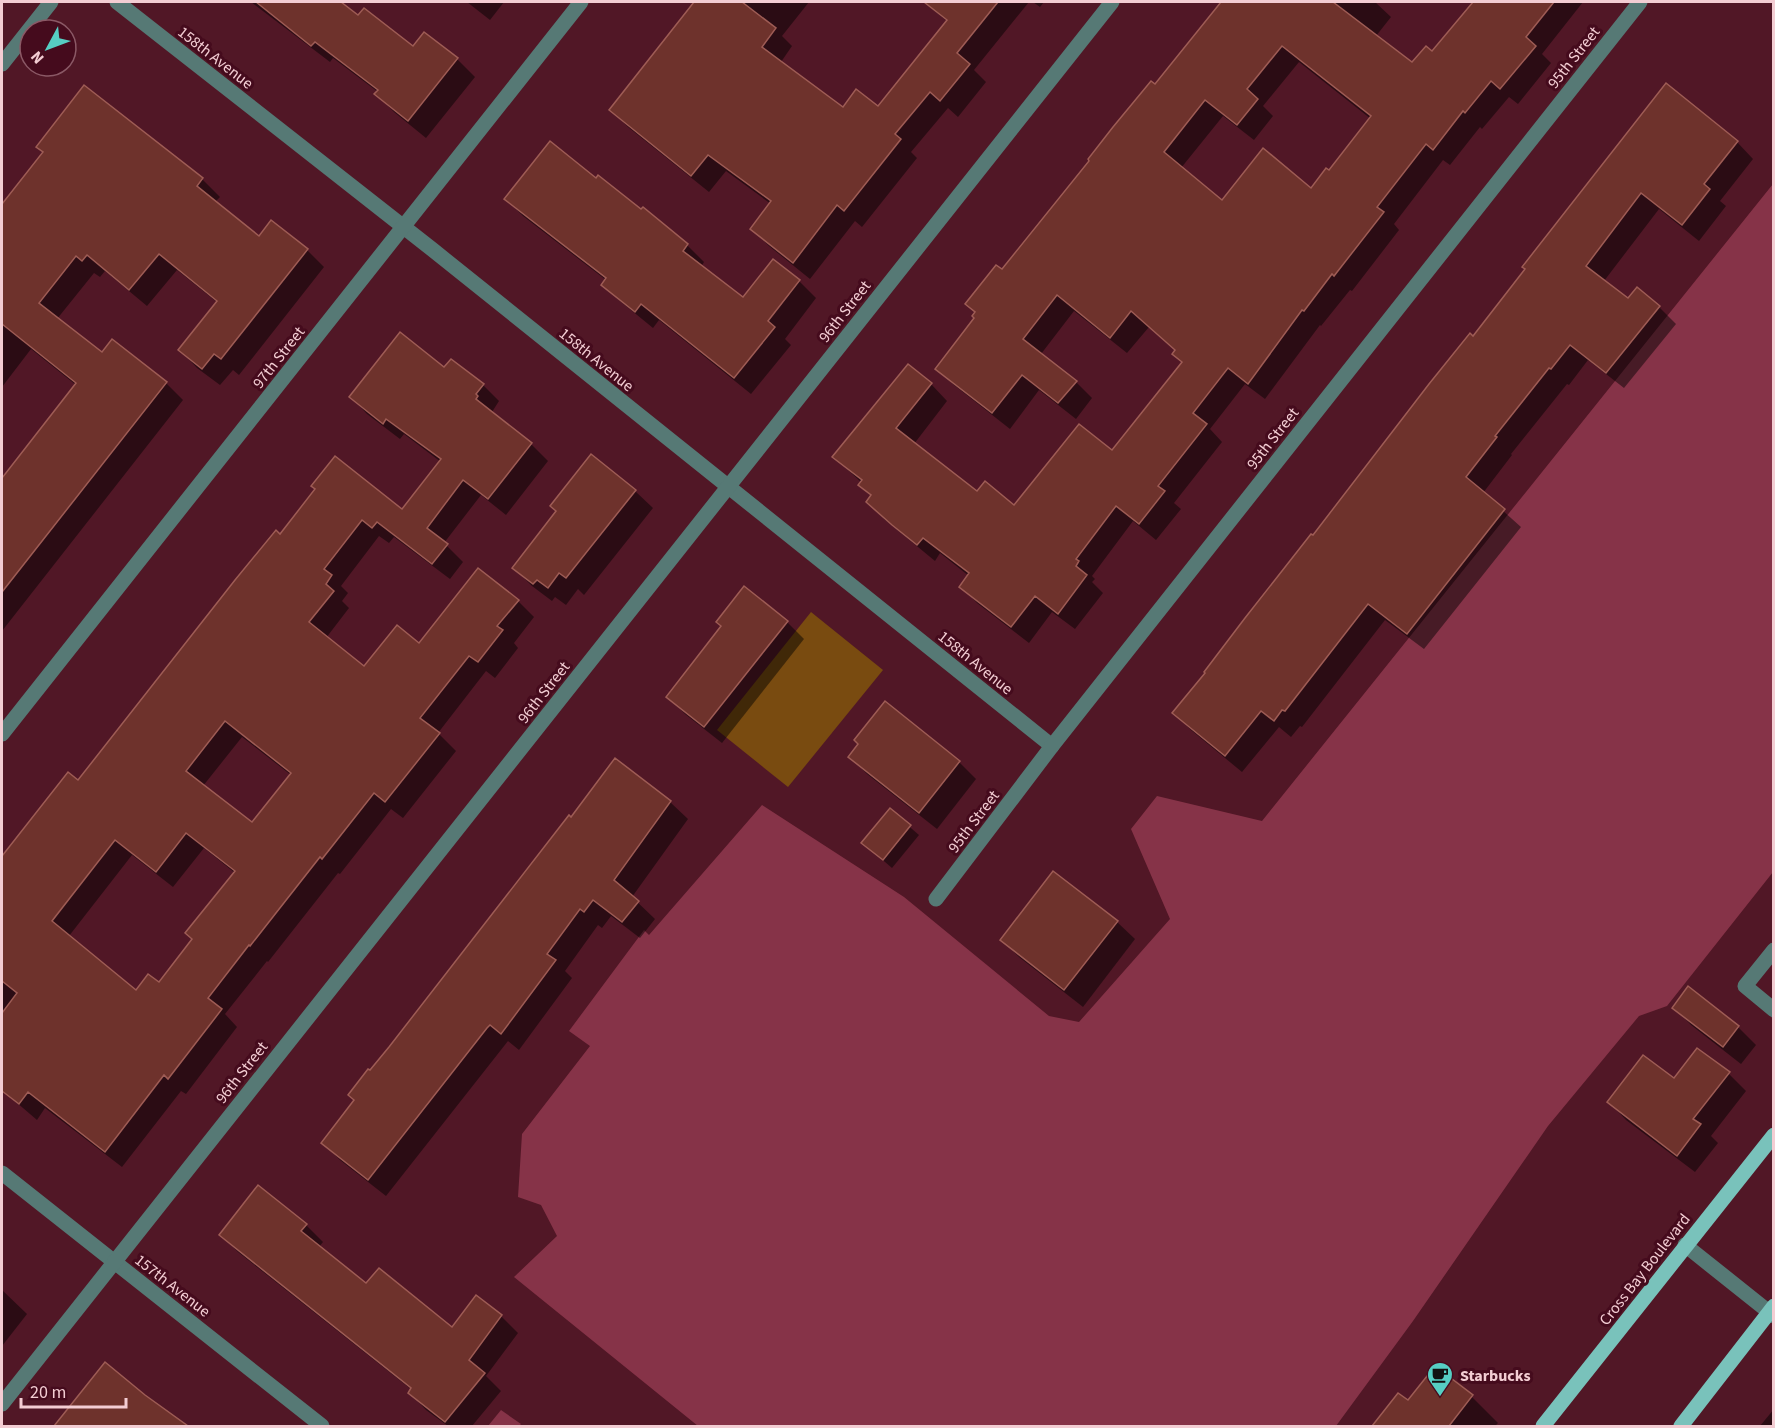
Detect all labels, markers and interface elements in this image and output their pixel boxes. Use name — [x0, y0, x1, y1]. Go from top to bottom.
north arrow — [18, 18, 78, 78]
street label: 158th Avenue — [173, 21, 258, 94]
street label: 95th Street — [1543, 22, 1605, 93]
text: N — [26, 46, 49, 68]
street label: 96th Street — [814, 276, 876, 347]
street label: 97th Street — [248, 322, 310, 393]
street label: 158th Avenue — [554, 323, 638, 397]
street label: 95th Street — [1242, 403, 1304, 474]
street label: 158th Avenue — [933, 626, 1017, 700]
street label: 96th Street — [513, 657, 575, 728]
street label: 95th Street — [943, 785, 1005, 857]
street label: 96th Street — [211, 1037, 273, 1108]
street label: Cross Bay Boulevard — [1594, 1209, 1695, 1330]
street label: 157th Avenue — [130, 1249, 215, 1322]
cafe icon: Starbucks — [1425, 1360, 1455, 1398]
place label: Starbucks — [1460, 1365, 1531, 1387]
scale bar — [21, 1371, 126, 1409]
text: 20 m — [30, 1380, 66, 1405]

